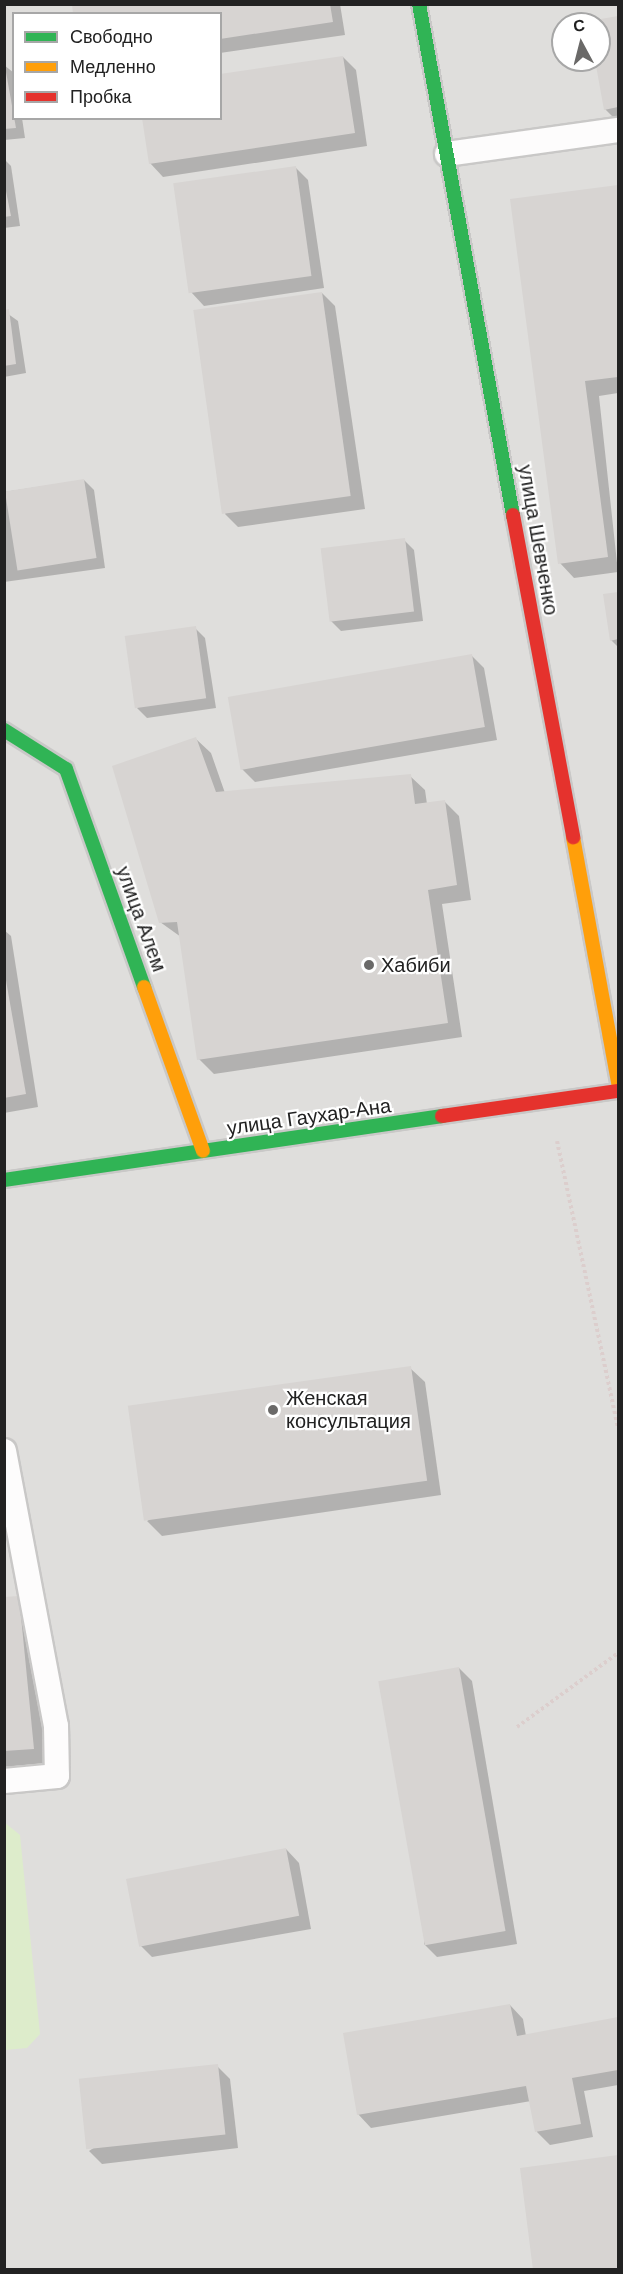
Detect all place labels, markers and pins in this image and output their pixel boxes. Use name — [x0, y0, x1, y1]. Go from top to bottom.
place label: Хабиби — [381, 953, 451, 977]
marker: Хабиби — [362, 958, 376, 972]
place label: Женская консультация — [286, 1386, 411, 1433]
marker: Женская консультация — [264, 1401, 282, 1419]

